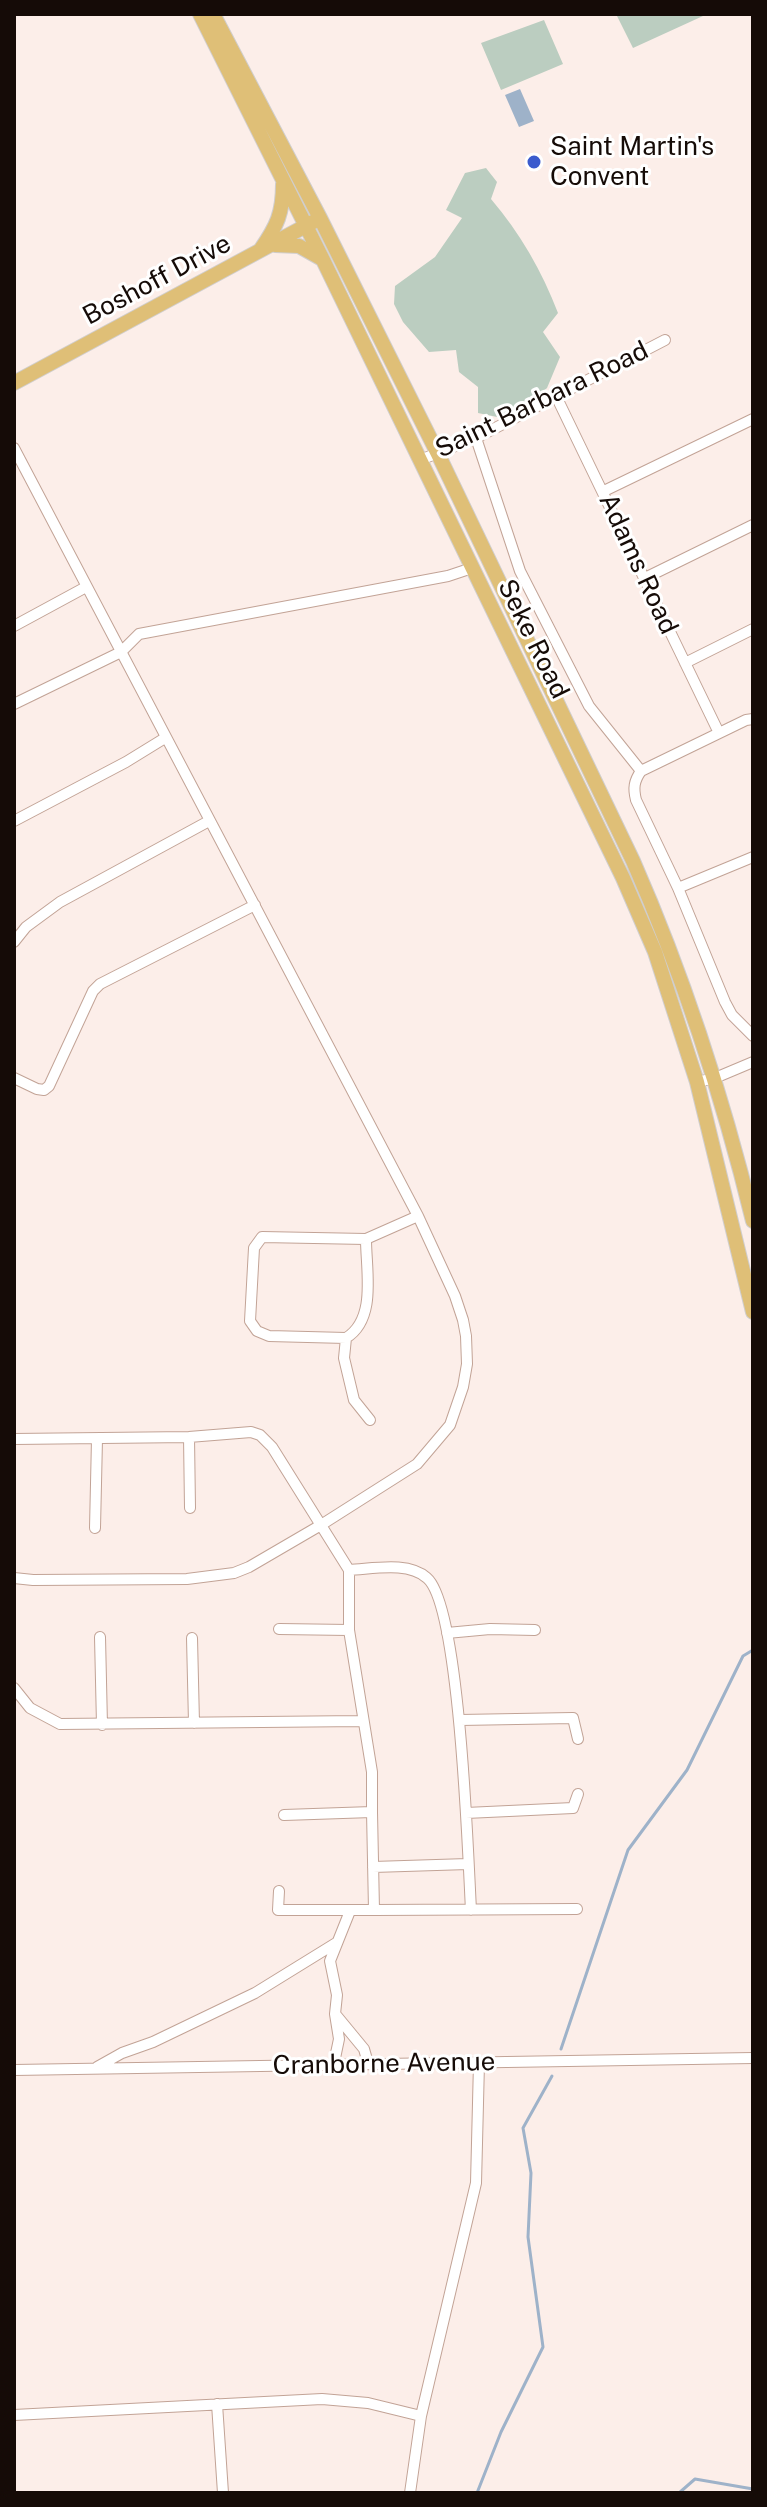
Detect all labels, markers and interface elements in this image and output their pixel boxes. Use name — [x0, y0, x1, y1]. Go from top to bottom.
place label: Saint Martin's Convent — [550, 131, 714, 192]
marker: Saint Martin's Convent — [525, 153, 543, 171]
street label: Boshoff Drive — [78, 228, 236, 332]
street label: Saint Barbara Road — [431, 335, 653, 465]
street label: Adams Road — [592, 489, 684, 639]
street label: Seke Road — [491, 574, 575, 704]
street label: Cranborne Avenue — [272, 2046, 496, 2082]

